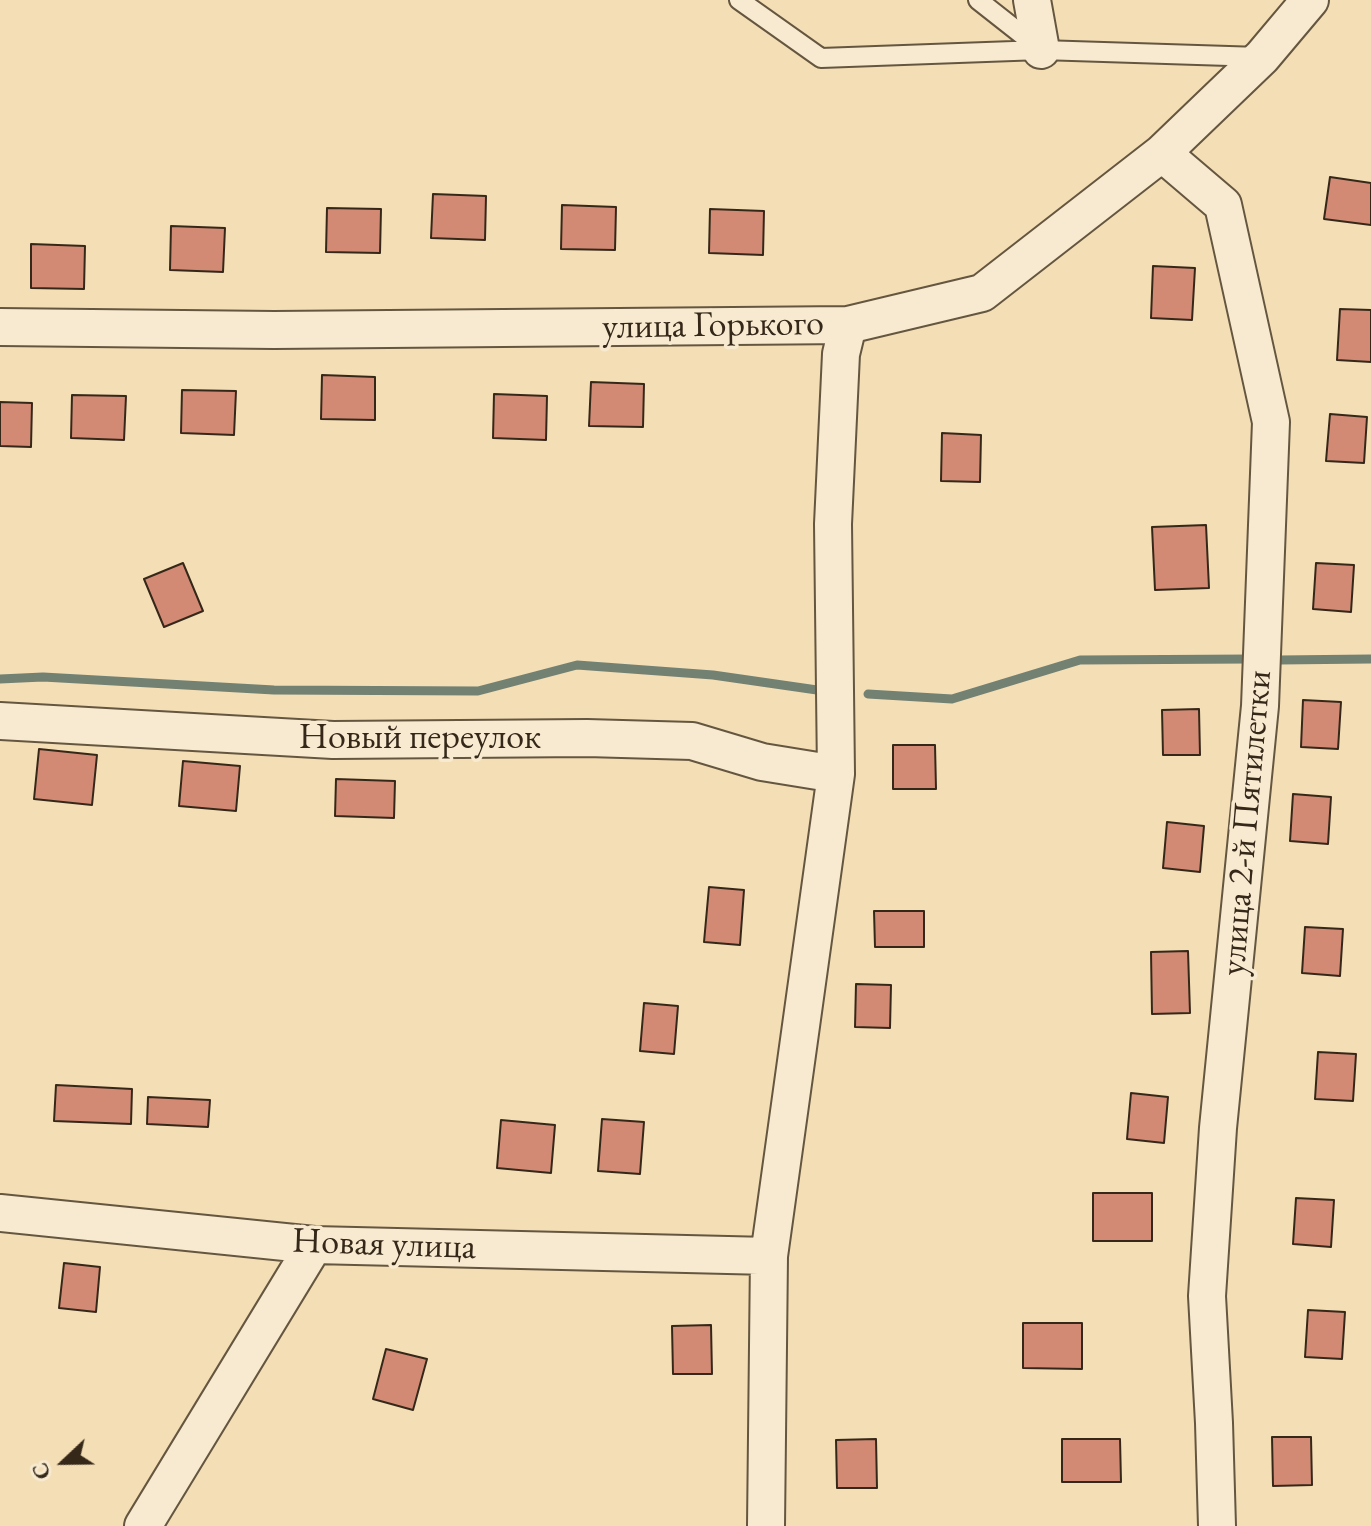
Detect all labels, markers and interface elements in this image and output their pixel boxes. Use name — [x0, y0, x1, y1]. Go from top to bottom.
street label: улица Горького — [602, 302, 824, 350]
street label: улица 2-й Пятилетки — [1212, 668, 1282, 978]
street label: Новый переулок — [299, 716, 541, 760]
street label: Новая улица — [291, 1220, 477, 1270]
north arrow — [24, 1422, 104, 1502]
text: С — [25, 1459, 58, 1484]

